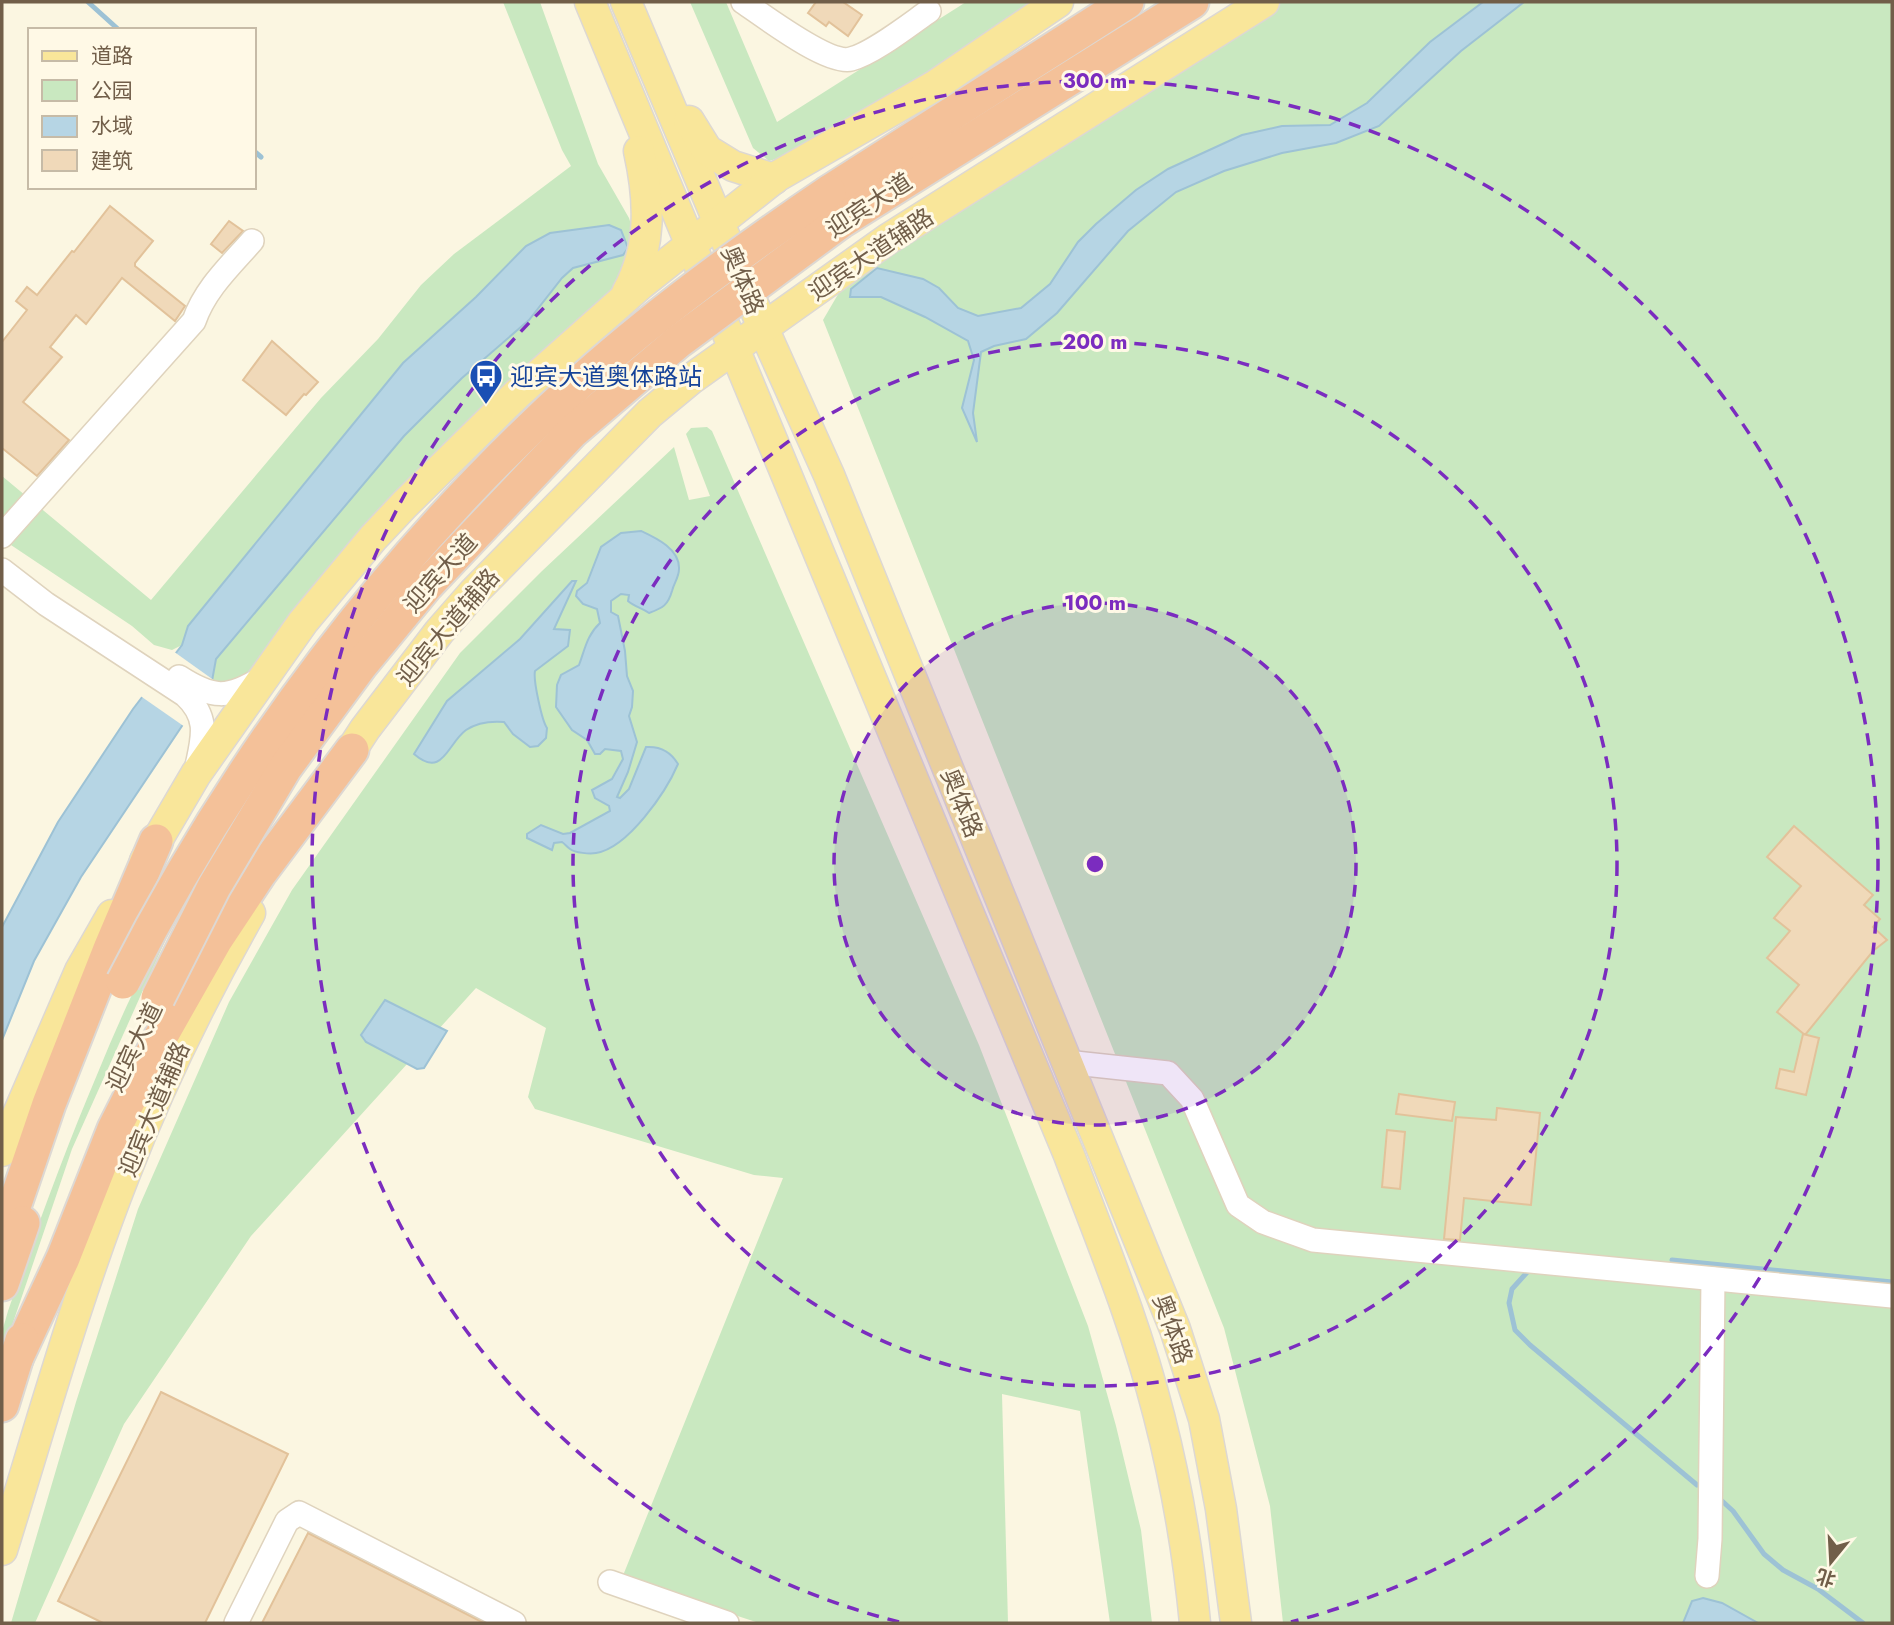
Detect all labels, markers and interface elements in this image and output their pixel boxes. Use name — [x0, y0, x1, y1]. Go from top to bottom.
legend — [28, 28, 256, 189]
text: 道路 — [91, 41, 133, 71]
text: 300 m — [1063, 66, 1127, 96]
text: 公园 — [91, 76, 133, 106]
text: 水域 — [91, 111, 133, 141]
text: 建筑 — [91, 146, 133, 176]
street label: 迎宾大道 — [819, 164, 919, 246]
street label: 迎宾大道辅路 — [802, 199, 940, 309]
street label: 奥体路 — [713, 240, 773, 320]
text: 200 m — [1062, 327, 1128, 357]
bus stop icon: 迎宾大道奥体路站 — [467, 357, 505, 406]
place label: 迎宾大道奥体路站 — [510, 359, 702, 394]
street label: 迎宾大道 — [395, 526, 485, 620]
street label: 迎宾大道辅路 — [388, 561, 508, 693]
text: 100 m — [1064, 588, 1126, 618]
street label: 奥体路 — [932, 763, 992, 843]
centre of rings — [1083, 852, 1107, 876]
street label: 迎宾大道 — [97, 996, 171, 1098]
street label: 迎宾大道辅路 — [110, 1036, 198, 1182]
street label: 奥体路 — [1144, 1289, 1202, 1369]
north arrow — [1796, 1527, 1866, 1597]
text: 北 — [1813, 1562, 1839, 1593]

